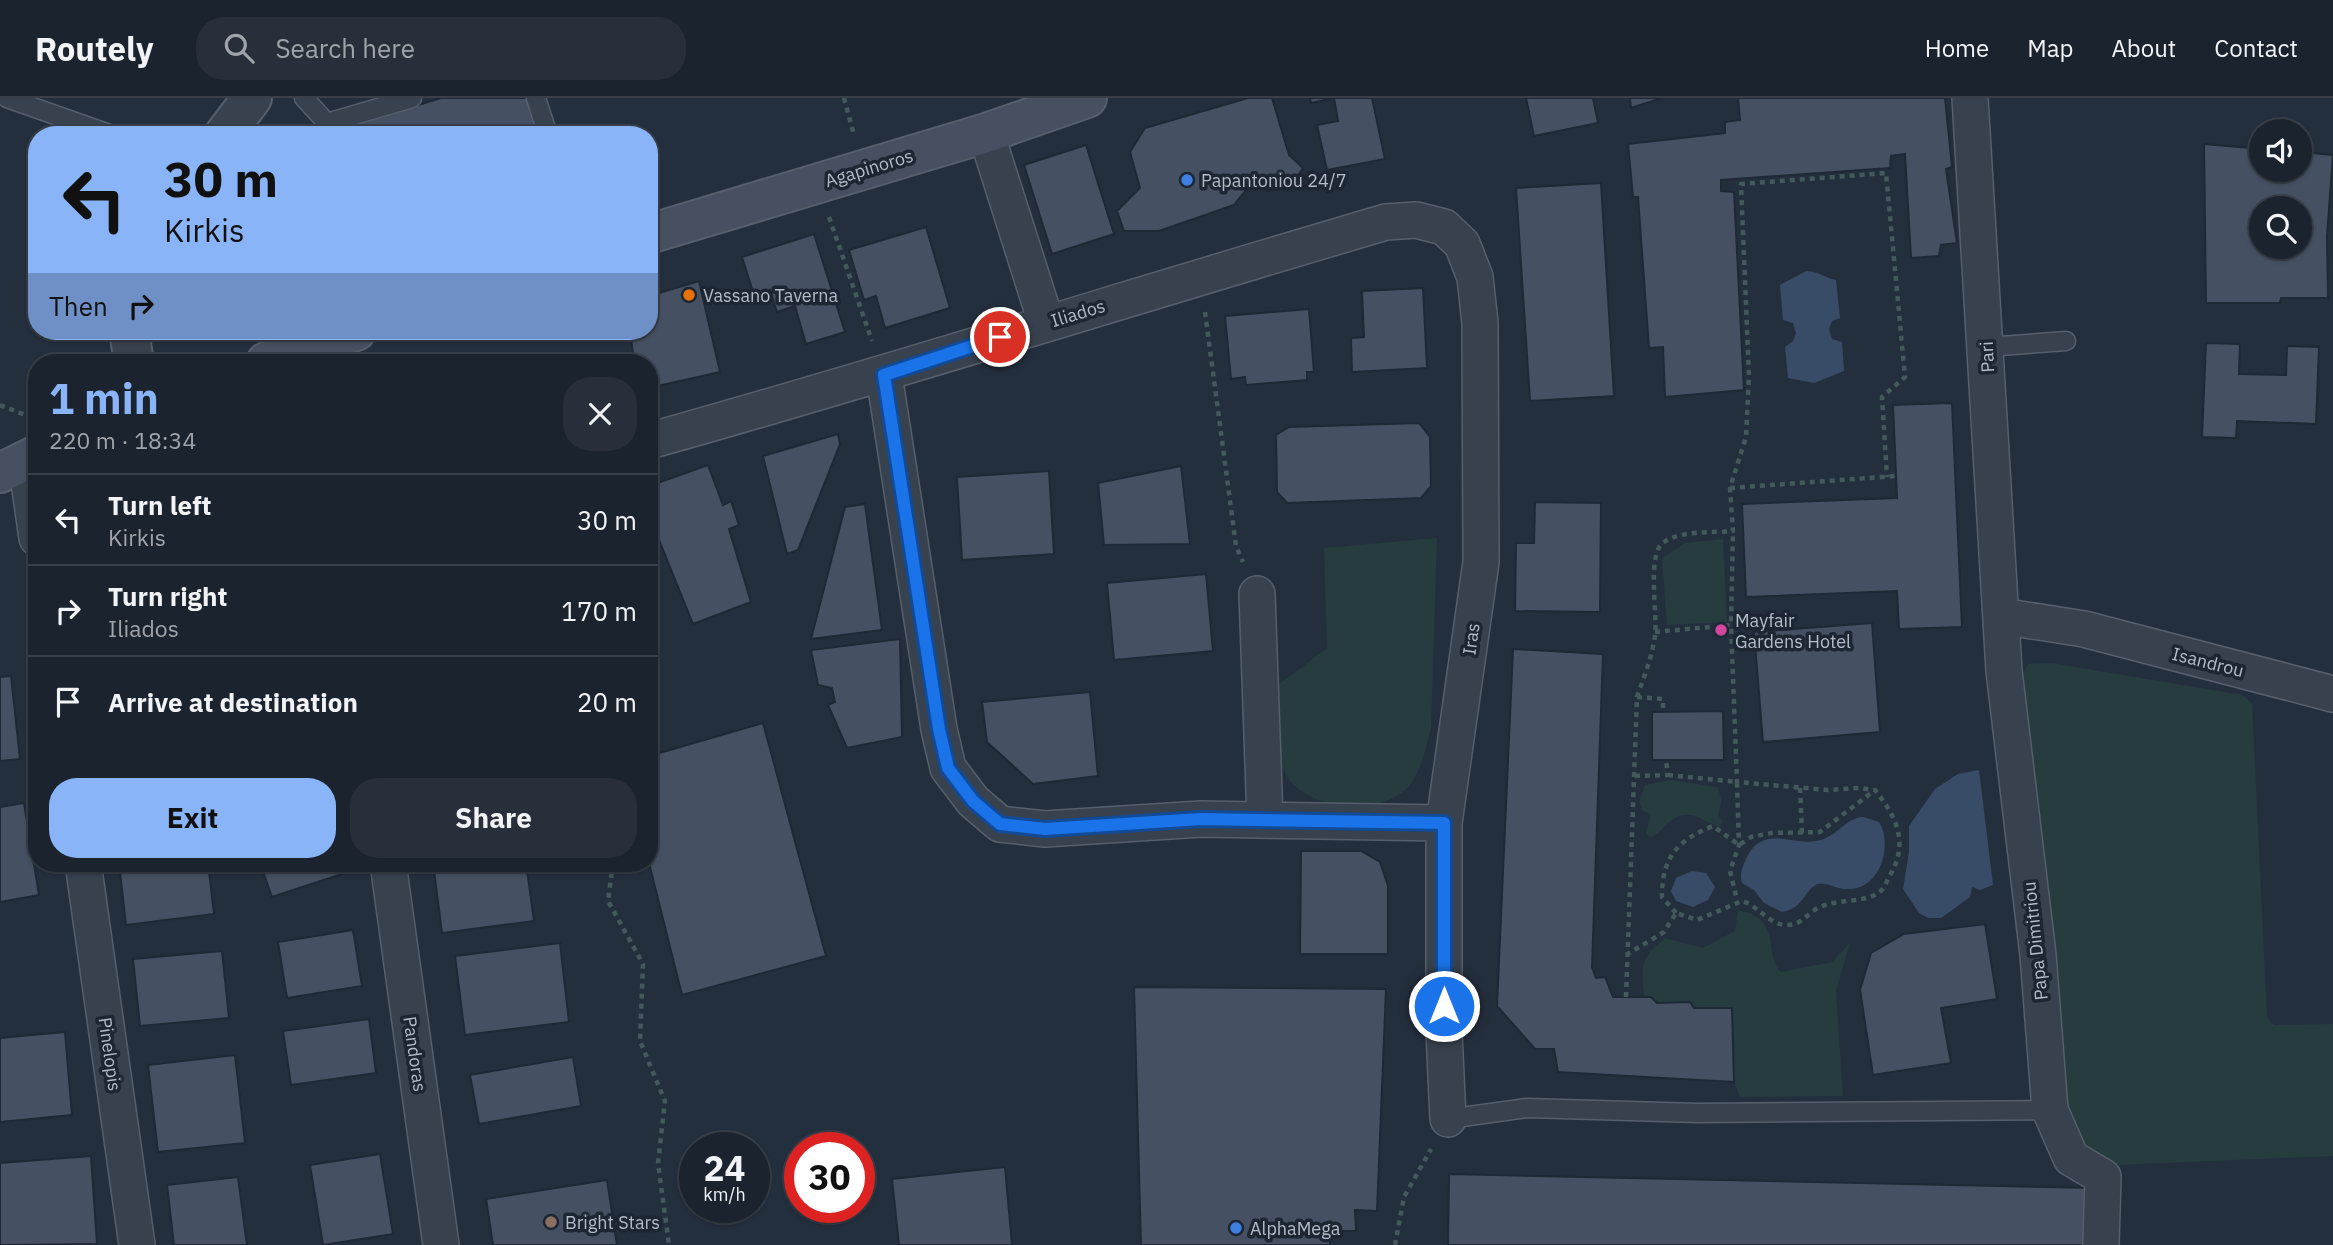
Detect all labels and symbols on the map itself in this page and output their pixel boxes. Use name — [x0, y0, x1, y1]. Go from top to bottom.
street label: Agapinoros — [822, 144, 916, 192]
place label: Papantoniou 24/7 — [1201, 169, 1347, 192]
marker: Papantoniou 24/7 — [1179, 172, 1195, 188]
place label: Vassano Taverna — [703, 284, 839, 307]
marker: Vassano Taverna — [681, 287, 697, 303]
street label: Iliados — [1048, 294, 1108, 332]
pin — [970, 307, 1030, 367]
street label: Pari — [1975, 341, 1999, 373]
place label: Mayfair Gardens Hotel — [1735, 609, 1851, 653]
street label: Iras — [1457, 621, 1485, 657]
marker: Mayfair Gardens Hotel — [1713, 622, 1729, 638]
street label: Isandrou — [2170, 642, 2246, 682]
street label: Papa Dimitriou — [2017, 881, 2053, 1001]
position arrow — [1407, 969, 1481, 1043]
street label: Pandoras — [398, 1015, 432, 1093]
street label: Pinelopis — [93, 1016, 127, 1092]
speed limit sign: 30 — [784, 1132, 875, 1223]
place label: Bright Stars — [565, 1211, 660, 1234]
marker: Bright Stars — [543, 1214, 559, 1230]
place label: AlphaMega — [1250, 1217, 1341, 1240]
marker: AlphaMega — [1228, 1220, 1244, 1236]

